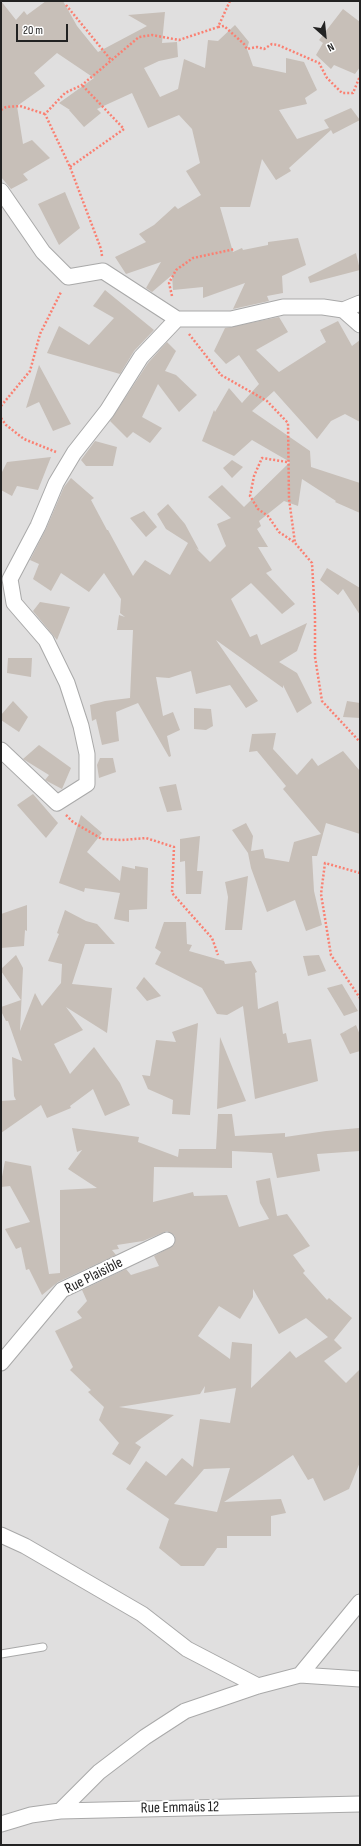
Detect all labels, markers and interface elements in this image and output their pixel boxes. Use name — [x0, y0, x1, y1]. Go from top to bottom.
scale bar — [18, 16, 70, 42]
north arrow — [305, 16, 345, 56]
text: 20 m — [23, 23, 43, 38]
text: N — [325, 40, 336, 54]
street label: Rue Plaisible — [62, 1254, 126, 1298]
street label: Rue Emmaüs 12 — [141, 1798, 219, 1818]

